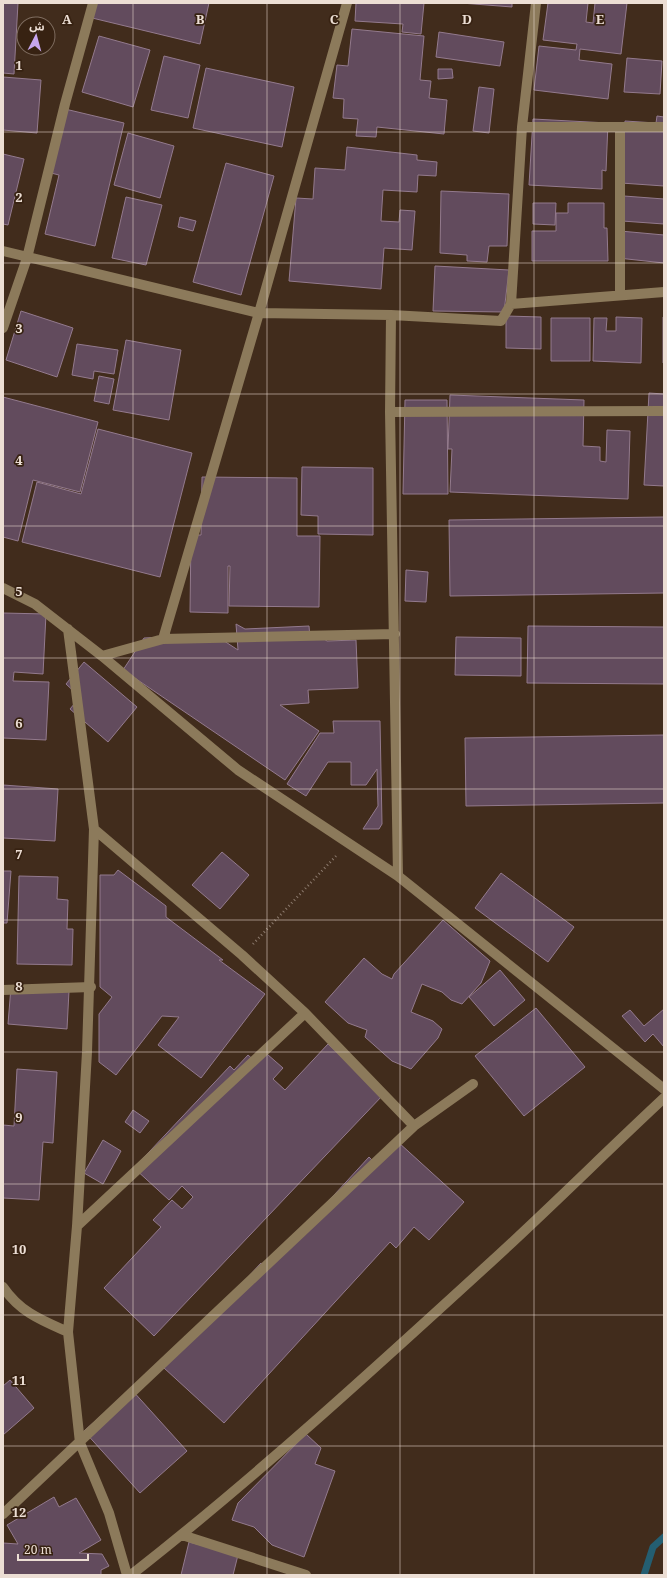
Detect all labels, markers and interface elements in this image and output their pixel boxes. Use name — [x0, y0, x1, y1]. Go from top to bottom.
text: A — [62, 10, 72, 28]
text: B — [196, 10, 205, 28]
text: C — [330, 10, 339, 28]
text: D — [462, 10, 472, 28]
text: E — [596, 10, 605, 28]
north arrow — [16, 16, 56, 56]
text: ش — [29, 17, 45, 34]
text: 1 — [15, 56, 23, 74]
text: 2 — [15, 188, 23, 206]
text: 3 — [15, 319, 23, 337]
text: 4 — [15, 451, 23, 469]
text: 5 — [15, 582, 23, 600]
text: 6 — [15, 714, 23, 732]
text: 7 — [15, 845, 23, 863]
text: 8 — [15, 977, 23, 995]
text: 9 — [15, 1108, 23, 1126]
text: 10 — [12, 1240, 26, 1258]
text: 11 — [12, 1371, 26, 1389]
text: 12 — [12, 1503, 26, 1521]
scale bar — [18, 1536, 88, 1562]
text: 20 m — [24, 1541, 52, 1558]

